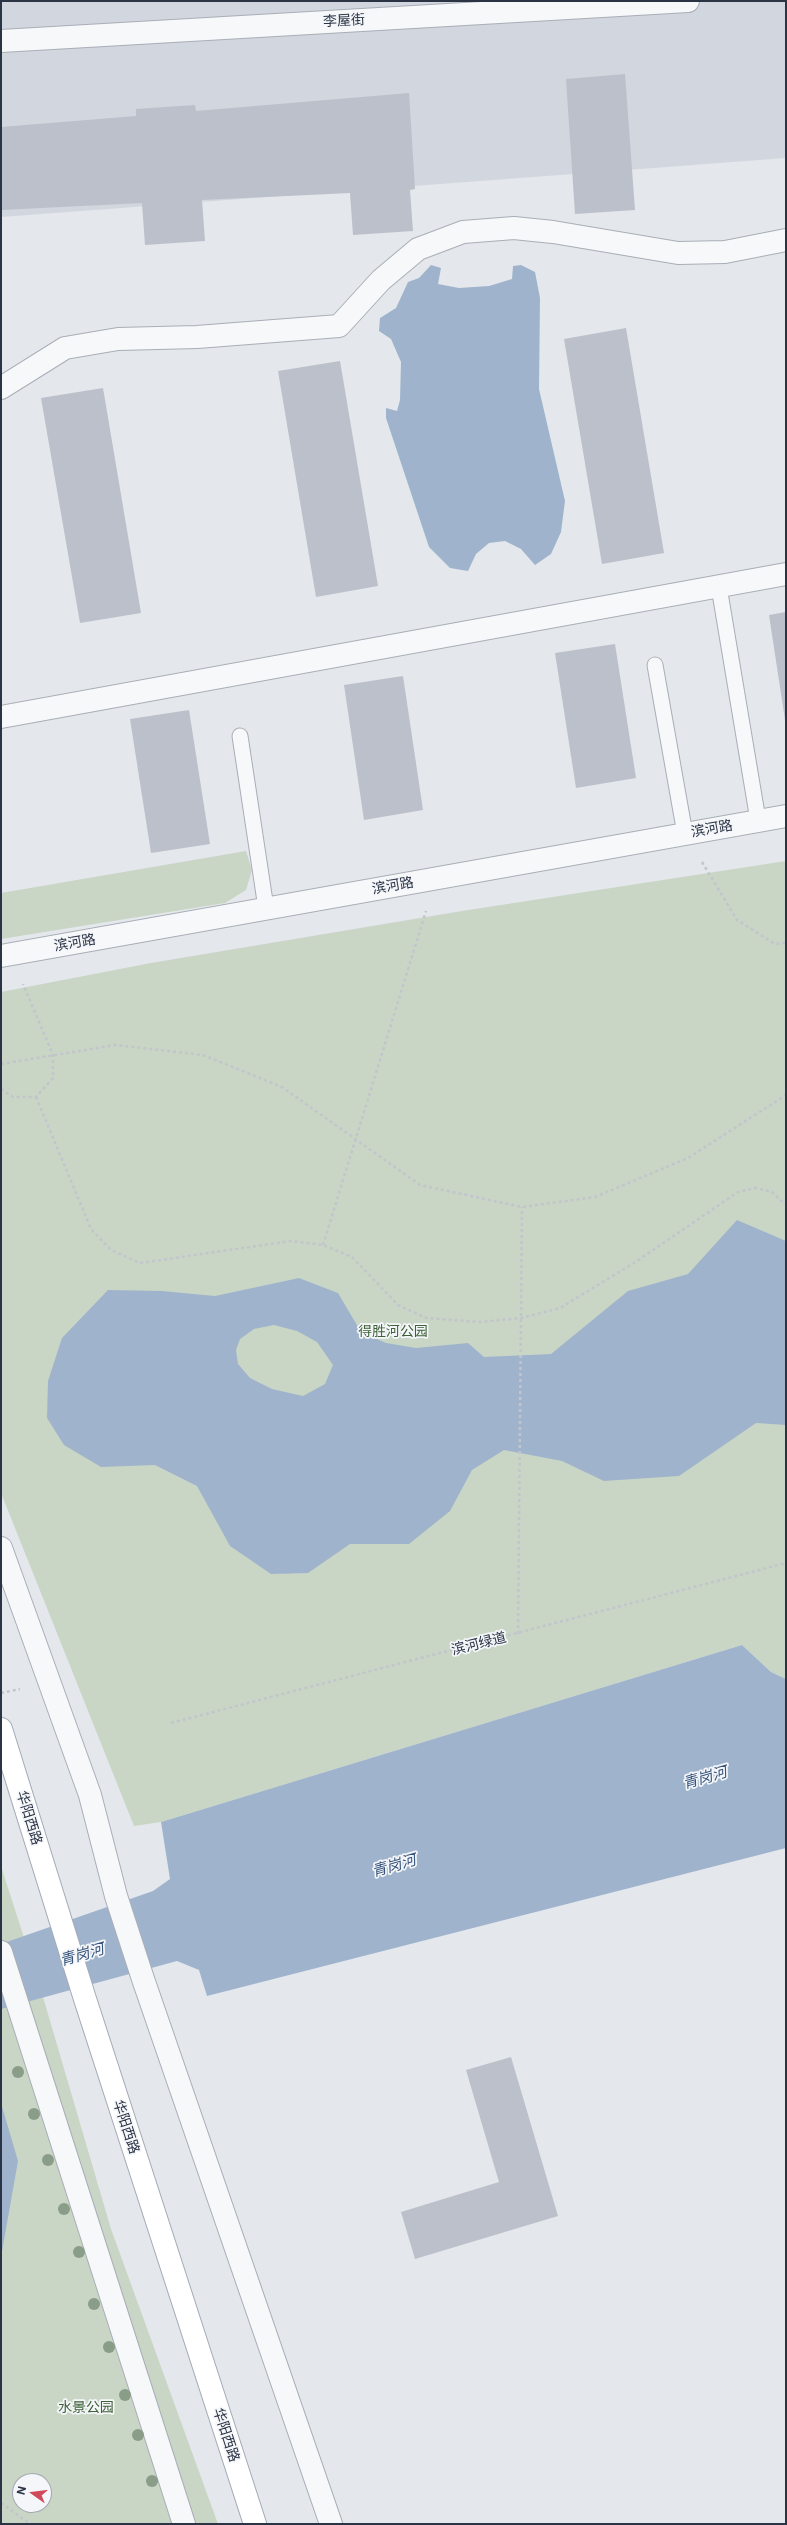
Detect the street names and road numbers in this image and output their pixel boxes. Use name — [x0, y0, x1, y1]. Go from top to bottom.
street label: 李屋街 — [323, 12, 365, 30]
street label: 滨河路 — [690, 817, 734, 841]
street label: 滨河路 — [371, 874, 415, 898]
street label: 滨河路 — [53, 931, 97, 955]
street label: 滨河绿道 — [450, 1629, 508, 1659]
street label: 华阳西路 — [13, 1789, 45, 1847]
street label: 华阳西路 — [109, 2098, 143, 2156]
street label: 华阳西路 — [209, 2406, 243, 2464]

